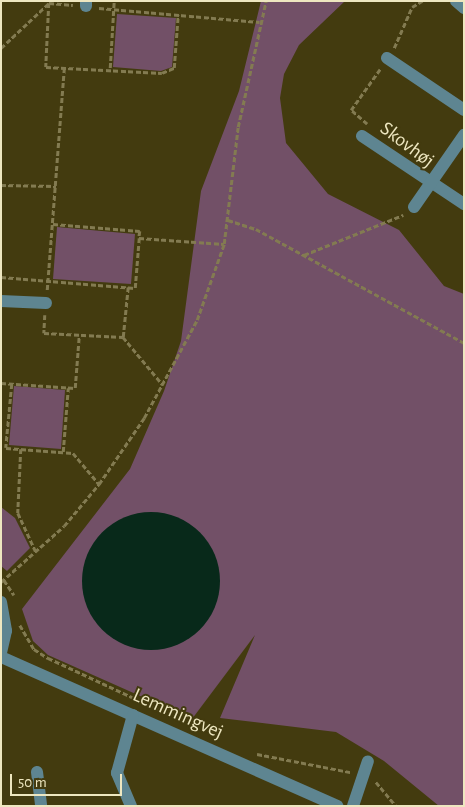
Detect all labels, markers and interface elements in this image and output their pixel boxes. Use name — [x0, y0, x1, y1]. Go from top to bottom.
street label: Skovhøj — [375, 117, 439, 173]
street label: Lemmingvej — [129, 683, 227, 745]
scale bar — [12, 764, 125, 796]
text: 50 m — [18, 775, 47, 790]

